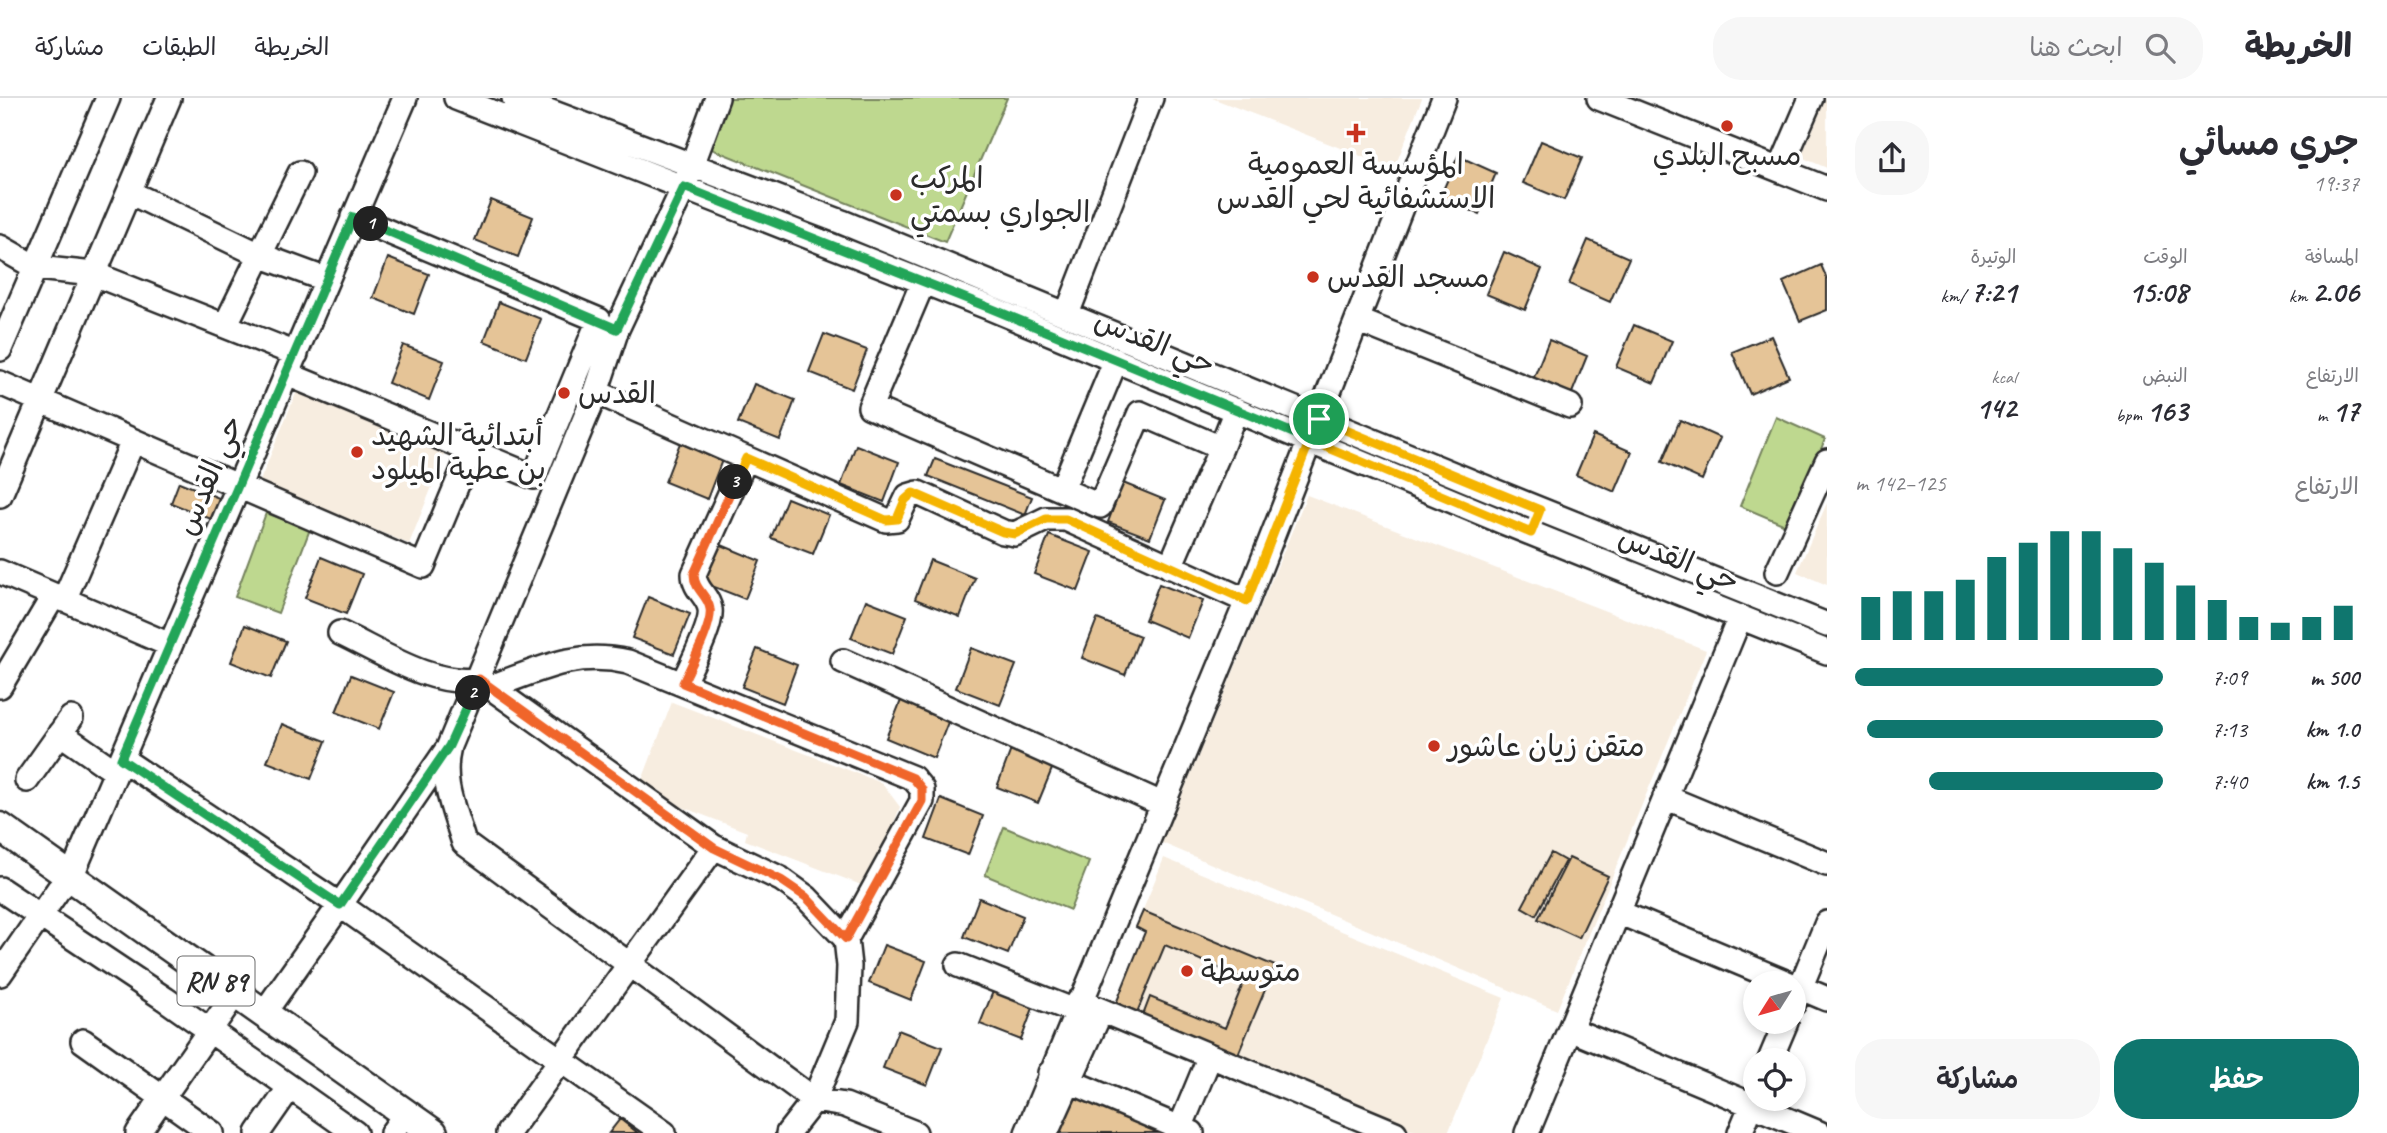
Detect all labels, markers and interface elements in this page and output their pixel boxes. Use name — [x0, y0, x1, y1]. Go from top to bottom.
search box — [1713, 17, 2203, 80]
text: الخريطة — [2245, 25, 2352, 67]
icon: search — [2141, 29, 2179, 67]
text: ابحث هنا — [2029, 31, 2123, 64]
text: مشاركة — [35, 32, 104, 62]
text: الطبقات — [142, 32, 217, 62]
text: الخريطة — [255, 32, 329, 62]
marker: مسبح البلدي — [1719, 118, 1735, 134]
text: جري مسائي — [2179, 119, 2359, 166]
button: share — [1855, 121, 1929, 195]
marker: المؤسسة العمومية الاستشفائية لحي القدس — [1346, 123, 1366, 143]
place label: مسبح البلدي — [1652, 136, 1802, 176]
place label: المؤسسة العمومية الاستشفائية لحي القدس — [1217, 145, 1495, 224]
place label: المركب الجواري بسمتي — [910, 159, 1090, 238]
text: 19:37 — [2313, 169, 2359, 198]
marker: المركب الجواري بسمتي — [888, 187, 904, 203]
pin: 1 — [354, 206, 388, 242]
text: 1 — [366, 211, 375, 235]
text: الوتيرة — [1970, 245, 2016, 269]
text: الوقت — [2143, 245, 2188, 269]
text: المسافة — [2305, 245, 2359, 269]
place label: مسجد القدس — [1327, 258, 1489, 296]
marker: مسجد القدس — [1305, 269, 1321, 285]
text: 7:21 — [1970, 273, 2016, 311]
text: 15:08 — [2128, 273, 2188, 311]
text: 2.06 — [2312, 273, 2359, 311]
text: /km — [1941, 284, 1970, 308]
text: km — [2289, 284, 2312, 308]
street label: حي القدس — [1086, 301, 1221, 390]
text: النبض — [2142, 364, 2188, 388]
text: الارتفاع — [2306, 364, 2359, 388]
text: kcal — [1991, 365, 2016, 389]
place label: القدس — [578, 374, 656, 412]
marker: القدس — [556, 385, 572, 401]
pin — [1289, 389, 1349, 449]
text: 142 — [1976, 389, 2016, 427]
text: 163 — [2147, 392, 2188, 430]
text: 17 — [2332, 392, 2359, 430]
icon: arrive — [1300, 400, 1338, 438]
text: bpm — [2116, 403, 2147, 427]
text: m — [2317, 403, 2332, 427]
street label: حي القدس — [167, 409, 258, 544]
place label: أبتدائية الشهيد بن عطية الميلود — [371, 416, 546, 489]
marker: أبتدائية الشهيد بن عطية الميلود — [349, 444, 365, 460]
pin: 3 — [718, 464, 752, 500]
text: 3 — [730, 469, 739, 493]
text: 125–142 m — [1855, 469, 1946, 498]
text: الارتفاع — [2295, 472, 2359, 501]
street label: حي القدس — [1610, 518, 1745, 607]
text: 7:09 — [2211, 663, 2247, 692]
text: 500 m — [2310, 663, 2359, 692]
pin: 2 — [456, 676, 490, 710]
text: 2 — [468, 680, 477, 704]
text: 7:13 — [2211, 715, 2247, 744]
text: 1.0 km — [2305, 715, 2359, 744]
place label: متقن زيان عاشور — [1445, 727, 1645, 765]
marker: متقن زيان عاشور — [1426, 738, 1442, 754]
text: 7:40 — [2211, 767, 2247, 796]
text: 1.5 km — [2306, 767, 2359, 796]
place label: متوسطة — [1201, 952, 1301, 990]
road number: RN 89 — [178, 956, 255, 1006]
marker: متوسطة — [1179, 963, 1195, 979]
north arrow — [1743, 971, 1806, 1034]
map controls — [1743, 971, 1806, 1111]
button: مشاركة — [1855, 1039, 2100, 1119]
button: حفظ — [2114, 1039, 2359, 1119]
button: locate — [1743, 1048, 1806, 1111]

